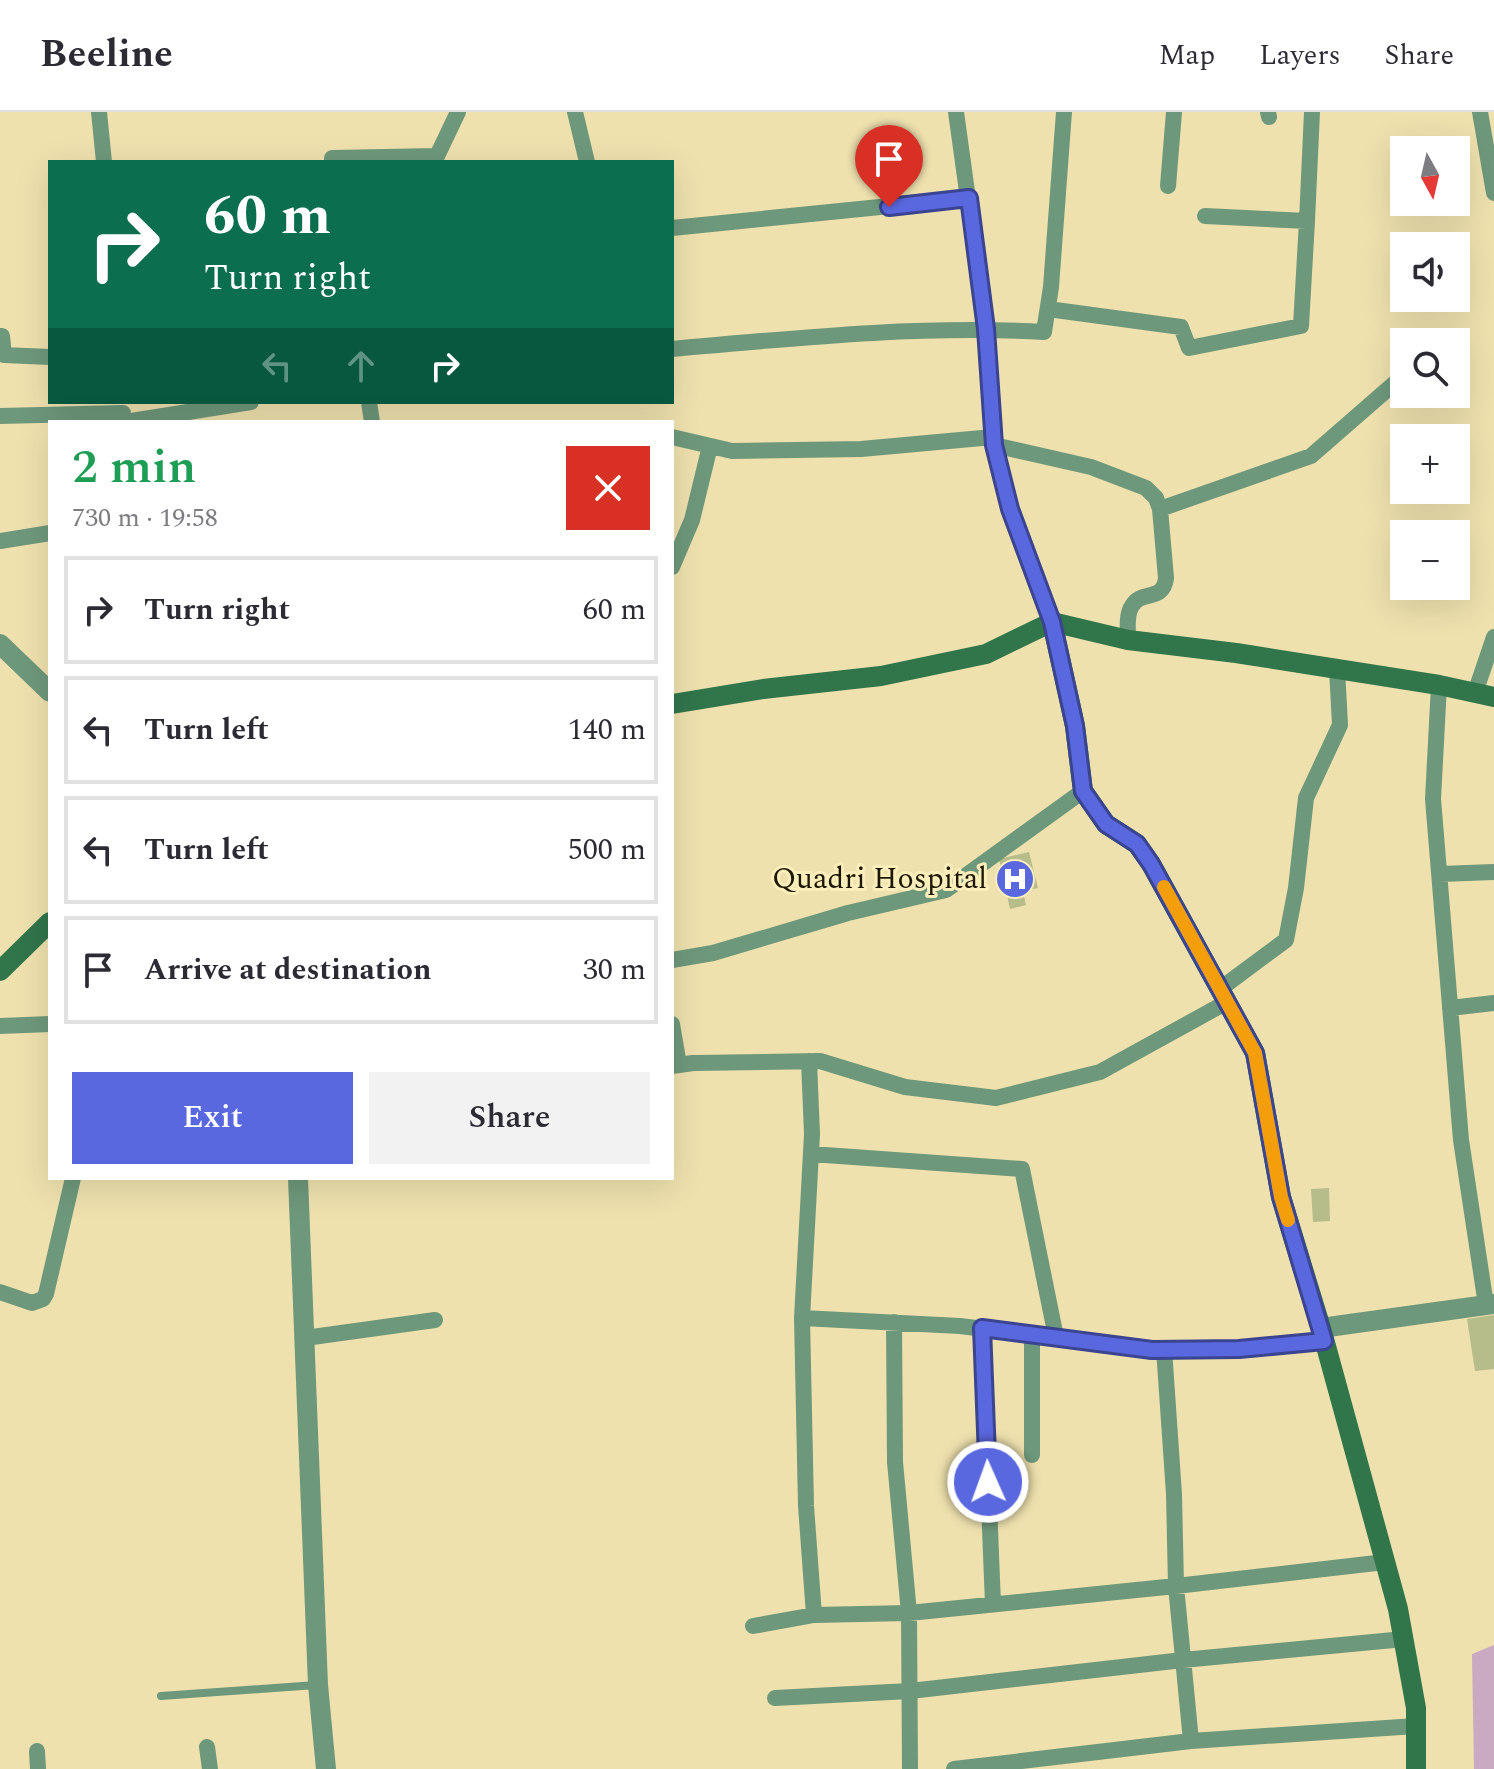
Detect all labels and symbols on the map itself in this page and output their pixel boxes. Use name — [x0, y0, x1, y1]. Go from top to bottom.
pin — [855, 125, 923, 207]
north arrow — [1390, 136, 1470, 216]
place label: Quadri Hospital — [772, 856, 987, 902]
hospital icon: Quadri Hospital — [994, 858, 1036, 900]
position arrow — [946, 1440, 1030, 1524]

